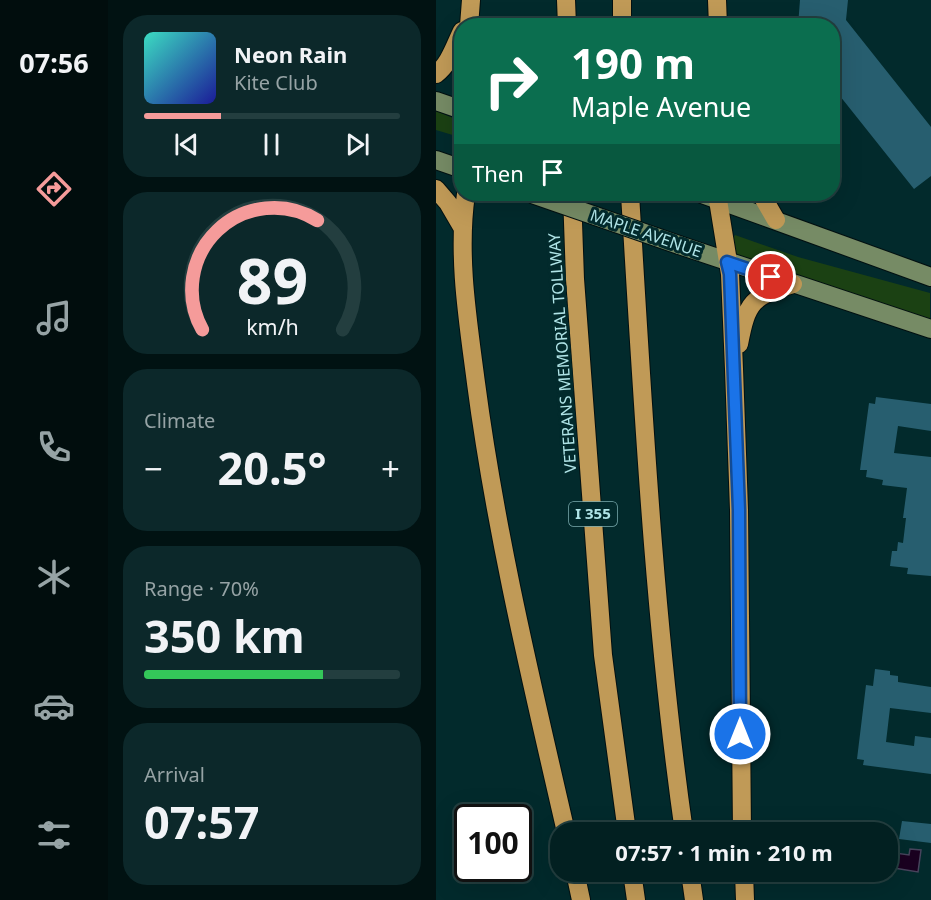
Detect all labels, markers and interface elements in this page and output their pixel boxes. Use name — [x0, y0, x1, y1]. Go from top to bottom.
text: 190 m — [571, 34, 695, 91]
text: Neon Rain — [234, 39, 347, 69]
icon: right — [472, 42, 550, 120]
text: 07:56 — [19, 44, 89, 81]
text: Kite Club — [234, 69, 318, 96]
text: Maple Avenue — [571, 88, 751, 125]
icon: previous — [170, 128, 203, 161]
icon: pause — [255, 128, 288, 161]
icon: next — [341, 128, 374, 161]
icon: arrive — [536, 156, 569, 189]
text: Then — [472, 158, 524, 188]
icon: directions — [33, 168, 75, 210]
street label: MAPLE AVENUE — [587, 204, 705, 262]
street label: VETERANS MEMORIAL TOLLWAY — [543, 231, 581, 474]
text: 89 — [236, 237, 308, 322]
pin — [745, 251, 796, 302]
icon: arrive — [754, 260, 787, 293]
icon: music — [33, 297, 75, 339]
text: km/h — [246, 312, 298, 341]
text: Climate — [144, 407, 215, 434]
icon: phone — [33, 426, 75, 468]
text: 20.5° — [218, 437, 326, 498]
text: − — [144, 446, 163, 491]
text: + — [381, 446, 400, 491]
road number: I 355 — [569, 502, 617, 526]
icon: climate — [33, 556, 75, 598]
text: Range · 70% — [144, 575, 259, 602]
text: 350 km — [144, 605, 305, 666]
icon: car — [33, 685, 75, 727]
position arrow — [708, 702, 772, 766]
text: Arrival — [144, 761, 205, 788]
text: 07:57 — [144, 791, 260, 852]
speed limit sign: 100 — [454, 804, 532, 882]
icon: filters — [33, 814, 75, 856]
text: 07:57 · 1 min · 210 m — [615, 837, 833, 867]

